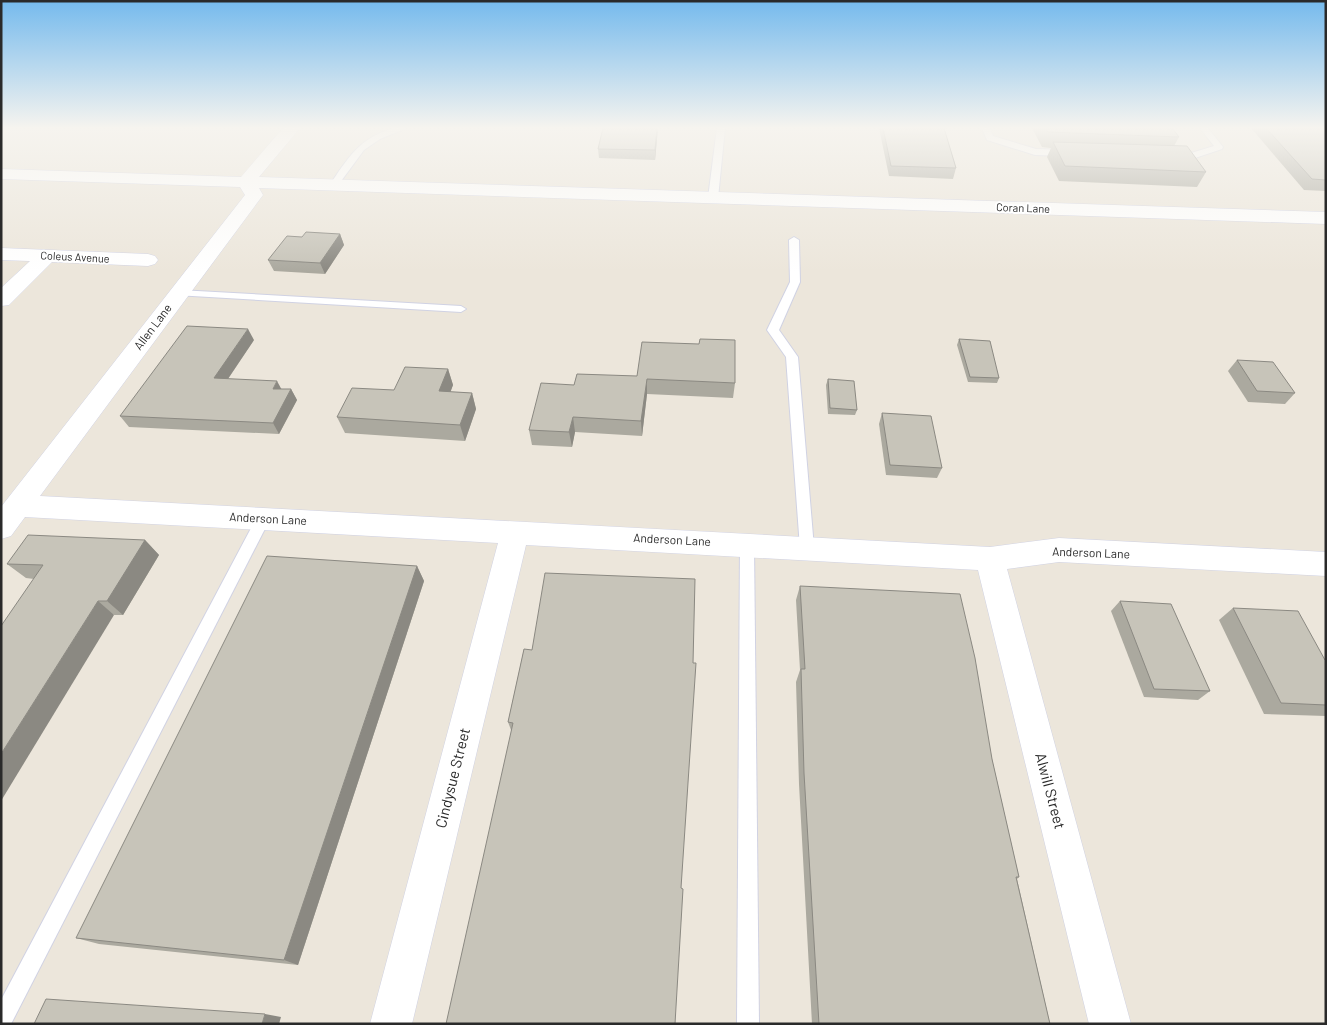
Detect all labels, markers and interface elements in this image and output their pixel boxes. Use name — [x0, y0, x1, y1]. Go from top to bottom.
street label: Coran Lane — [996, 200, 1050, 215]
street label: Coleus Avenue — [40, 248, 110, 265]
street label: Allen Lane — [130, 301, 174, 352]
street label: Anderson Lane — [229, 509, 307, 527]
street label: Anderson Lane — [633, 530, 711, 548]
street label: Anderson Lane — [1052, 544, 1130, 560]
street label: Cindysue Street — [431, 726, 473, 830]
street label: Alwill Street — [1032, 751, 1070, 831]

